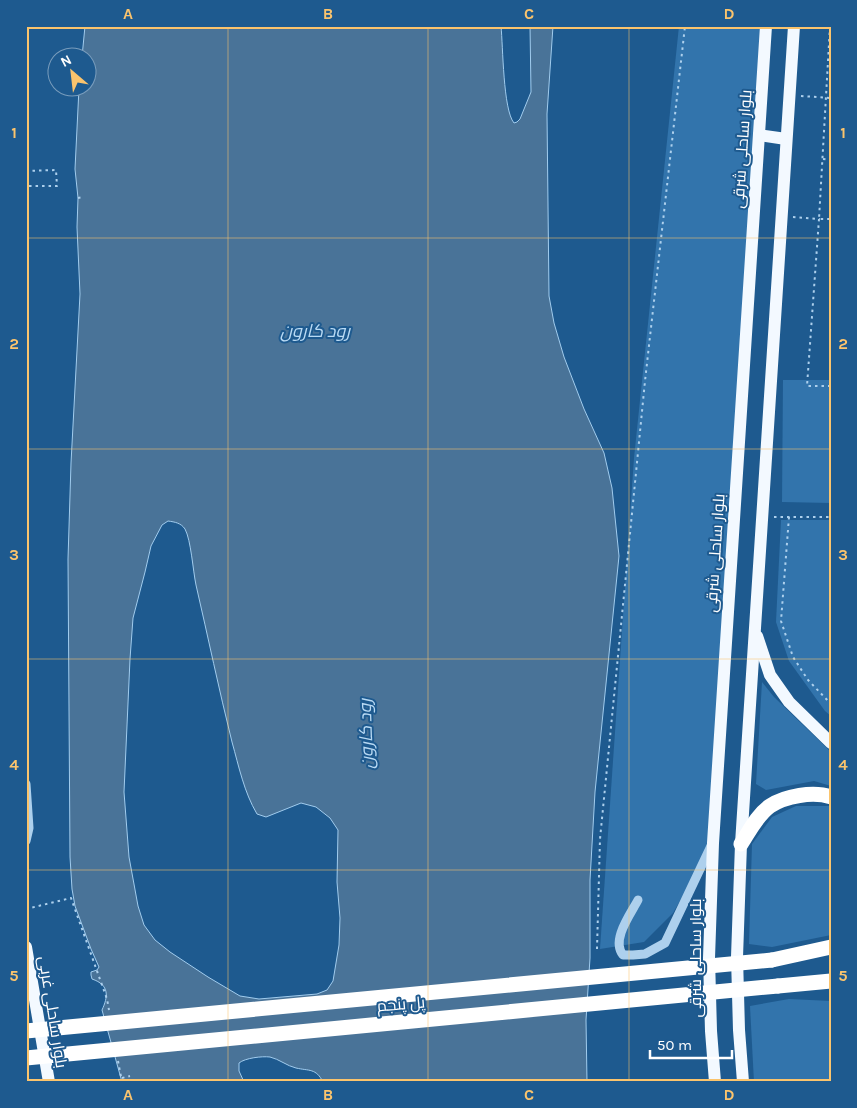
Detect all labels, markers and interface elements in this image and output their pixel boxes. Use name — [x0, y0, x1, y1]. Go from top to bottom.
text: A — [123, 4, 133, 23]
text: B — [323, 4, 333, 23]
text: C — [524, 4, 534, 23]
text: D — [724, 4, 735, 23]
north arrow — [48, 48, 98, 98]
text: N — [58, 51, 75, 71]
street label: بلوار ساحلی شرقی — [728, 89, 757, 209]
text: 1 — [11, 123, 17, 142]
text: 1 — [840, 123, 846, 142]
water label: رود کارون — [280, 320, 351, 342]
text: 2 — [9, 334, 19, 353]
text: 2 — [838, 334, 848, 353]
street label: بلوار ساحلی شرقی — [701, 493, 730, 613]
text: 3 — [9, 545, 19, 564]
text: 3 — [838, 545, 848, 564]
water label: رود کارون — [354, 697, 378, 769]
text: 4 — [9, 755, 19, 774]
text: 4 — [838, 755, 848, 774]
street label: بلوار ساحلی شرقی — [686, 899, 706, 1017]
street label: بلوار ساحلی غربی — [34, 955, 71, 1070]
text: 5 — [9, 966, 19, 985]
text: 5 — [838, 966, 848, 985]
street label: پل پنجم — [376, 992, 427, 1018]
scale bar — [650, 1028, 732, 1060]
text: 50 m — [657, 1036, 692, 1054]
text: A — [123, 1085, 133, 1104]
text: B — [323, 1085, 333, 1104]
text: C — [524, 1085, 534, 1104]
text: D — [724, 1085, 735, 1104]

